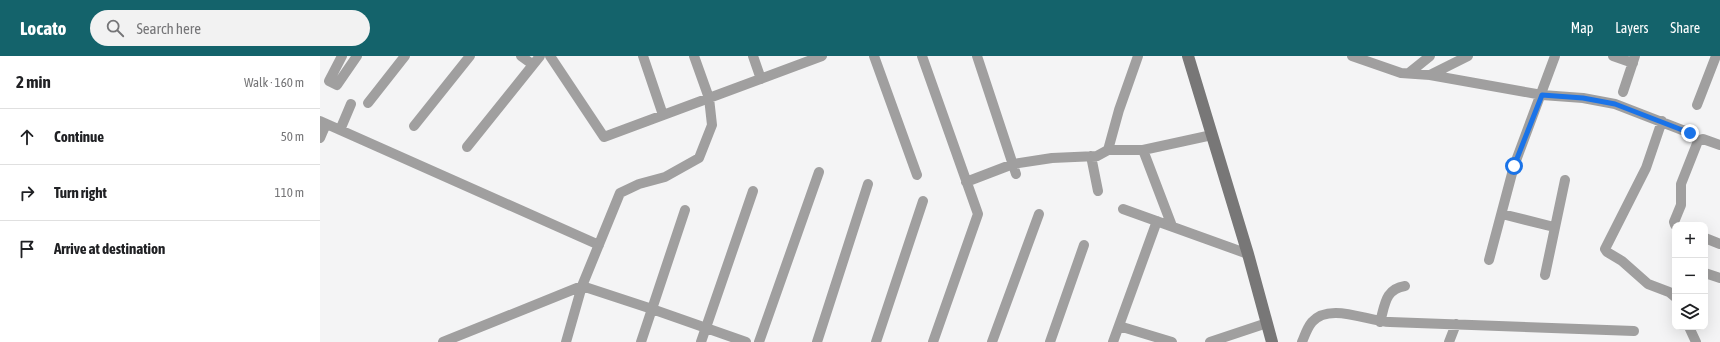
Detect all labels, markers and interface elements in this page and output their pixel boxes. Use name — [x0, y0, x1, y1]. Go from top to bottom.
search box — [90, 10, 370, 46]
text: Locato — [20, 17, 66, 39]
icon: search — [104, 17, 126, 39]
text: Search here — [136, 20, 201, 37]
text: Map — [1571, 20, 1593, 36]
text: Layers — [1615, 20, 1648, 36]
text: Share — [1670, 20, 1700, 36]
text: 2 min — [16, 72, 51, 92]
text: Walk · 160 m — [244, 75, 304, 90]
route end — [1681, 124, 1699, 142]
icon: ahead — [16, 126, 38, 148]
text: Continue — [54, 128, 104, 145]
text: 50 m — [281, 129, 304, 144]
route start — [1505, 157, 1523, 175]
icon: right — [16, 182, 38, 204]
text: Turn right — [54, 184, 107, 201]
text: 110 m — [275, 185, 304, 200]
map controls — [1672, 222, 1708, 330]
button: + — [1672, 222, 1708, 258]
icon: arrive — [16, 238, 38, 260]
text: Arrive at destination — [54, 240, 165, 257]
button: − — [1672, 258, 1708, 294]
button: layers — [1672, 294, 1708, 330]

